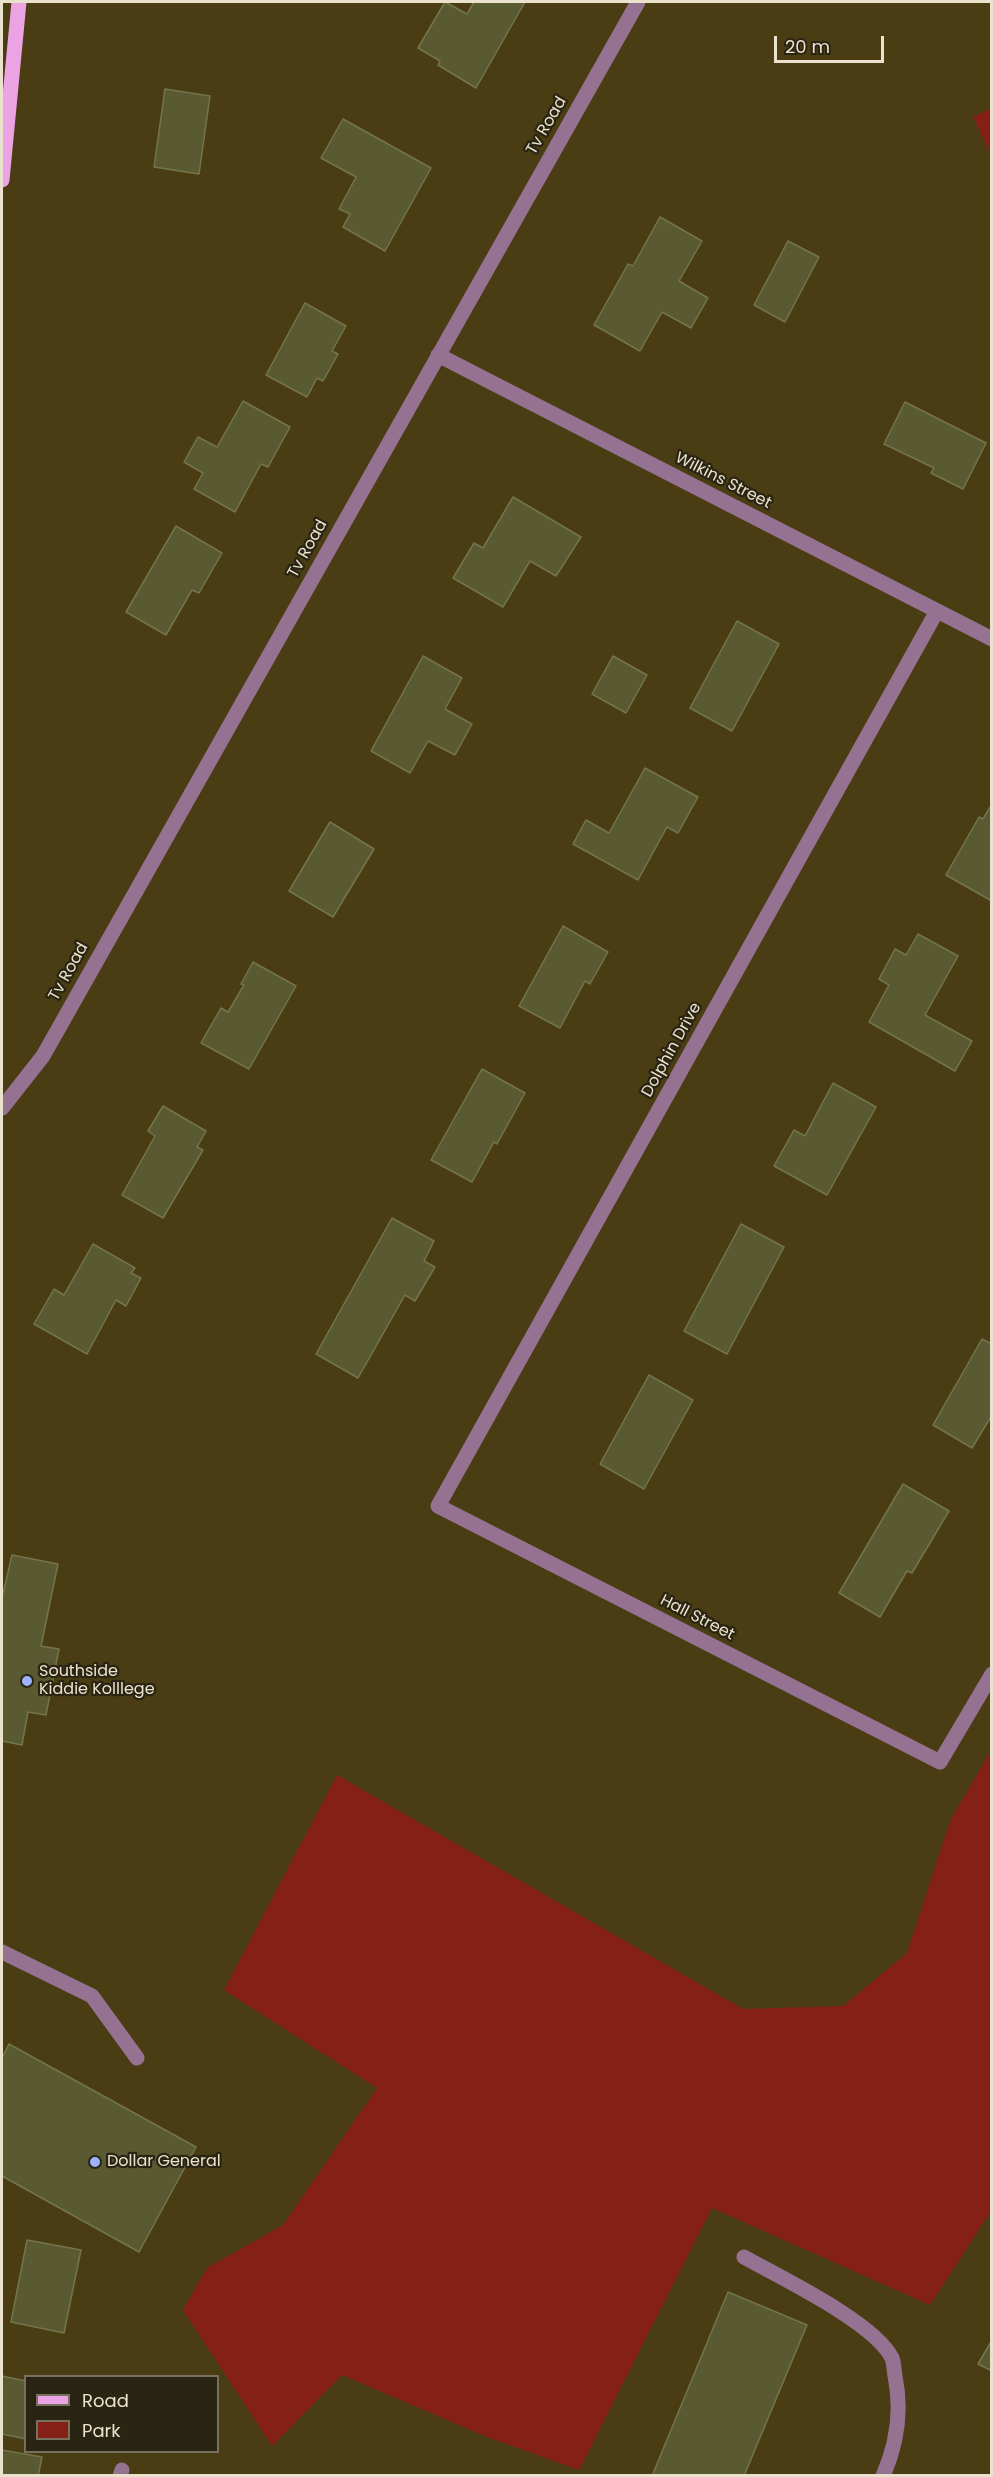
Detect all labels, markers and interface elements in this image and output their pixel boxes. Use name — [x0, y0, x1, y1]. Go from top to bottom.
scale bar — [777, 24, 886, 62]
text: 20 m — [785, 34, 830, 59]
street label: Tv Road — [523, 94, 571, 158]
street label: Wilkins Street — [672, 449, 774, 513]
street label: Tv Road — [284, 517, 332, 581]
street label: Tv Road — [45, 940, 93, 1004]
street label: Dolphin Drive — [638, 999, 706, 1101]
street label: Hall Street — [657, 1591, 737, 1645]
place label: Southside Kiddie Kolllege — [39, 1662, 155, 1700]
marker: Southside Kiddie Kolllege — [20, 1674, 34, 1688]
place label: Dollar General — [107, 2152, 221, 2172]
marker: Dollar General — [88, 2155, 102, 2169]
legend — [24, 2375, 219, 2453]
text: Road — [82, 2388, 129, 2413]
text: Park — [82, 2418, 121, 2443]

